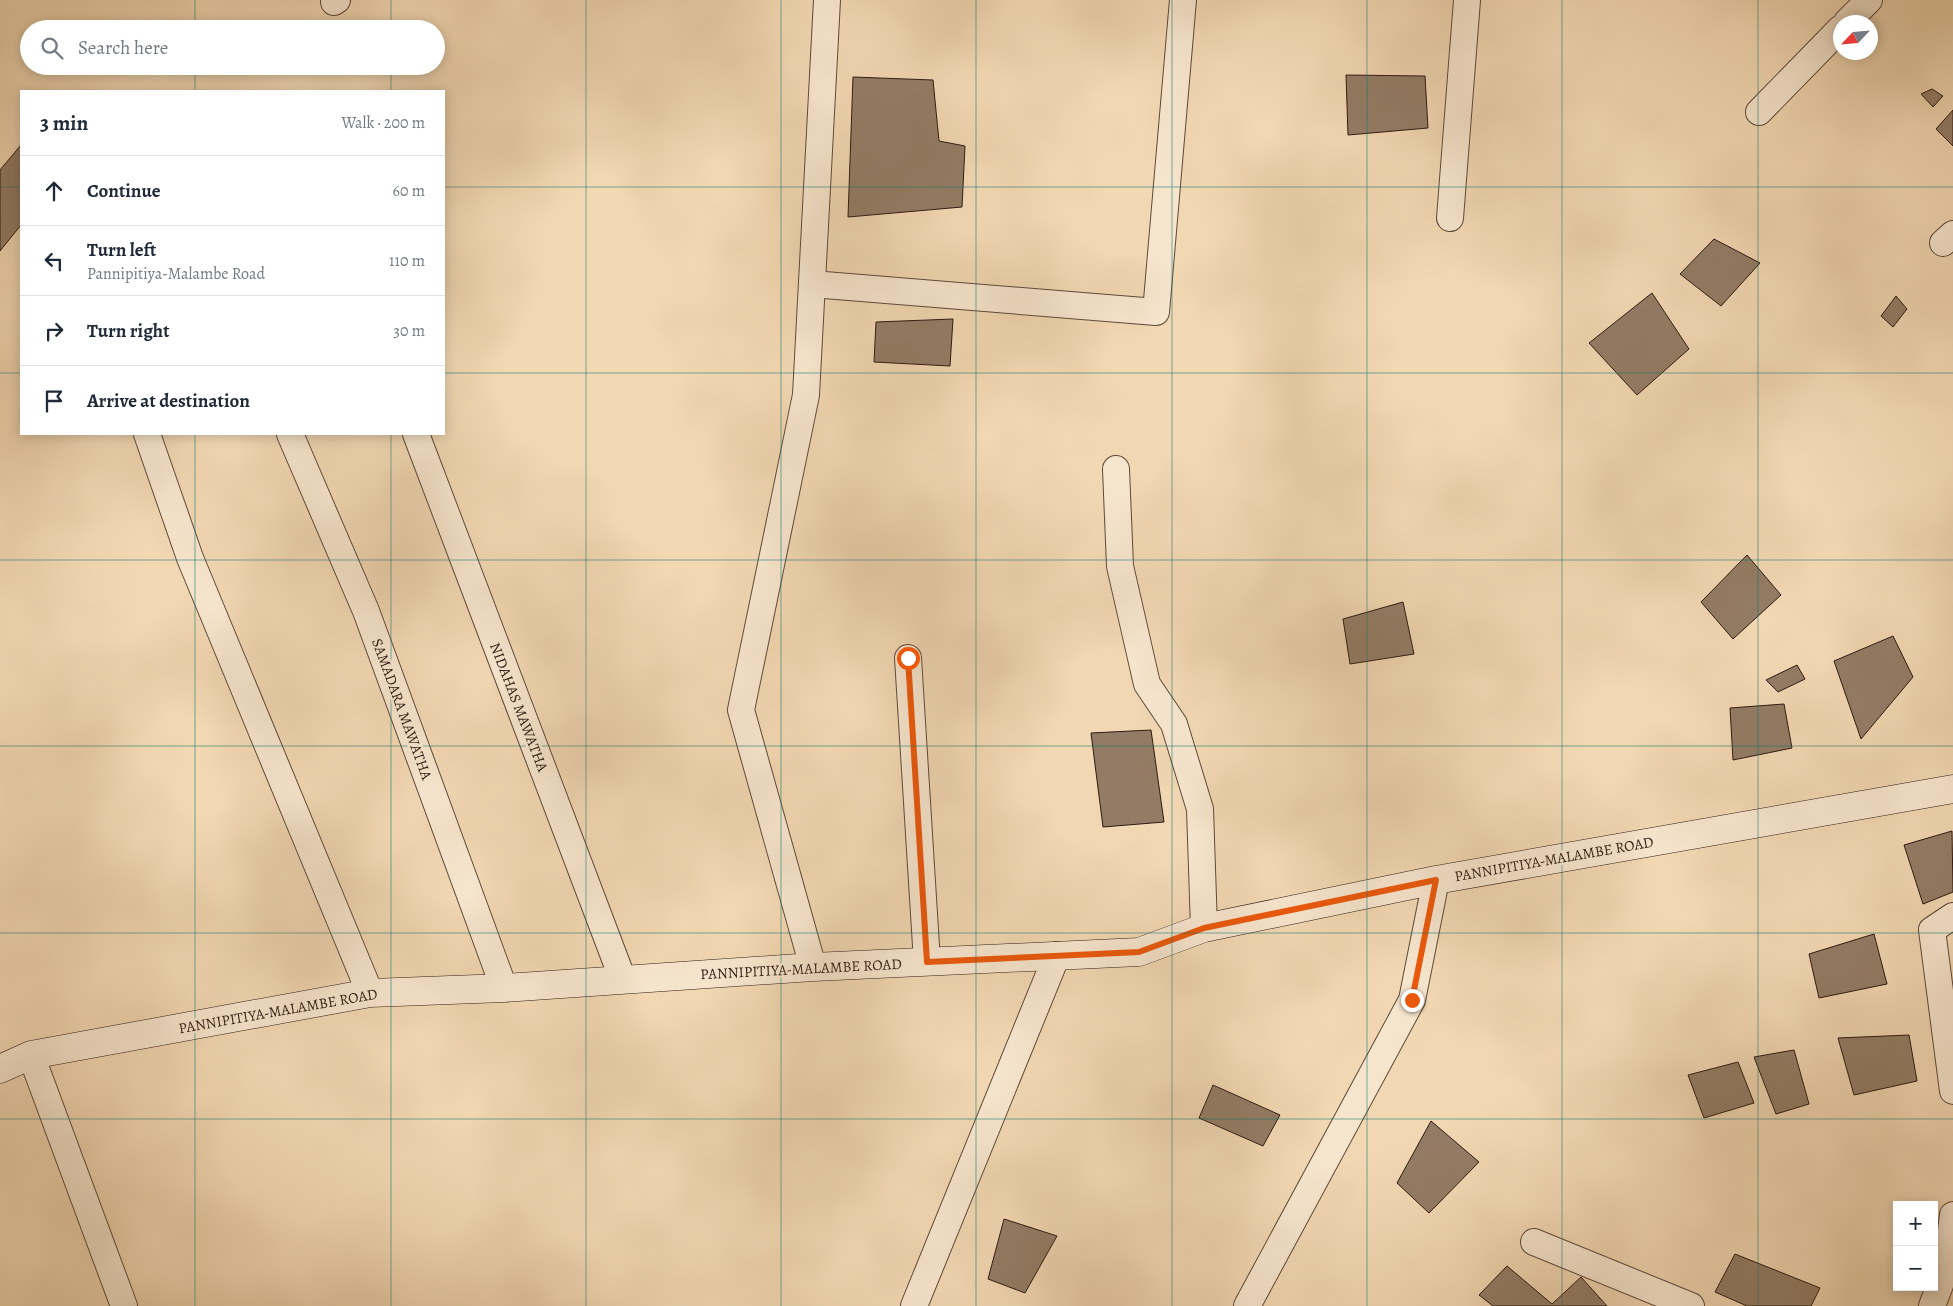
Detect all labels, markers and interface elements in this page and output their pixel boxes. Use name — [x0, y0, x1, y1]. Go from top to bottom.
north arrow — [1833, 15, 1878, 60]
search box — [20, 20, 445, 75]
icon: search — [38, 34, 66, 62]
text: Search here — [78, 35, 168, 61]
text: 3 min — [40, 109, 88, 137]
text: Walk · 200 m — [341, 112, 425, 134]
icon: ahead — [40, 177, 68, 205]
text: Continue — [87, 178, 161, 204]
text: 60 m — [393, 180, 425, 202]
text: Turn left — [87, 237, 156, 263]
icon: left — [40, 247, 68, 275]
text: 110 m — [389, 250, 425, 272]
text: Pannipitiya-Malambe Road — [87, 263, 265, 285]
icon: right — [40, 317, 68, 345]
text: Turn right — [87, 318, 169, 344]
text: 30 m — [393, 320, 425, 342]
icon: arrive — [40, 387, 68, 415]
text: Arrive at destination — [87, 388, 250, 414]
street label: SAMADARA MAWATHA — [367, 636, 437, 783]
street label: NIDAHAS MAWATHA — [485, 640, 553, 775]
route start — [897, 647, 920, 670]
street label: PANNIPITIYA-MALAMBE ROAD — [1453, 832, 1655, 886]
street label: PANNIPITIYA-MALAMBE ROAD — [700, 954, 902, 984]
street label: PANNIPITIYA-MALAMBE ROAD — [177, 984, 379, 1038]
route end — [1401, 989, 1424, 1012]
map controls — [1893, 1201, 1938, 1291]
button: + — [1893, 1201, 1938, 1246]
button: − — [1893, 1246, 1938, 1291]

